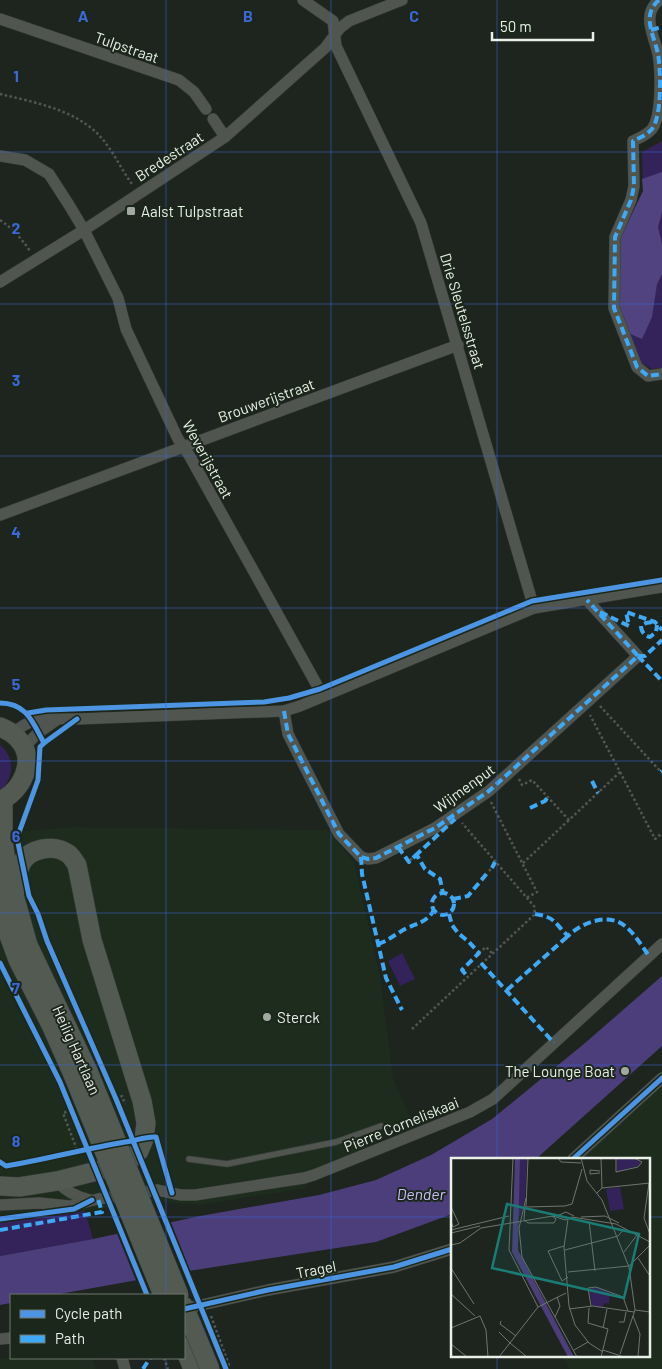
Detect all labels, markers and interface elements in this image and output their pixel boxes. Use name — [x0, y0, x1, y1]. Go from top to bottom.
text: A — [78, 6, 89, 25]
text: B — [243, 6, 253, 25]
text: C — [409, 6, 419, 25]
scale bar — [492, 10, 593, 42]
text: 50 m — [500, 17, 532, 35]
street label: Tulpstraat — [93, 28, 161, 66]
text: 1 — [13, 66, 19, 85]
street label: Bredestraat — [132, 127, 206, 185]
place label: Aalst Tulpstraat — [141, 202, 243, 220]
marker: Aalst Tulpstraat — [125, 205, 137, 217]
text: 2 — [12, 218, 21, 237]
street label: Drie Sleutelsstraat — [437, 251, 489, 371]
text: 3 — [12, 370, 20, 389]
street label: Brouwerijstraat — [215, 374, 317, 426]
street label: Weverijstraat — [179, 417, 237, 501]
text: 4 — [11, 522, 21, 541]
text: 5 — [12, 674, 21, 693]
street label: Wijmenput — [430, 760, 498, 816]
text: 6 — [12, 826, 21, 845]
text: 7 — [12, 978, 20, 997]
street label: Heilig Hartlaan — [49, 1003, 105, 1097]
place label: Sterck — [277, 1008, 320, 1026]
marker: Sterck — [261, 1011, 273, 1023]
place label: The Lounge Boat — [505, 1062, 615, 1080]
marker: The Lounge Boat — [619, 1065, 631, 1077]
street label: Pierre Corneliskaai — [341, 1093, 461, 1155]
text: 8 — [12, 1131, 21, 1150]
inset map — [451, 1158, 650, 1356]
water label: Dender — [397, 1184, 447, 1203]
street label: Tragel — [294, 1256, 338, 1282]
legend — [10, 1294, 185, 1359]
text: Cycle path — [55, 1304, 122, 1322]
text: Path — [55, 1329, 85, 1347]

